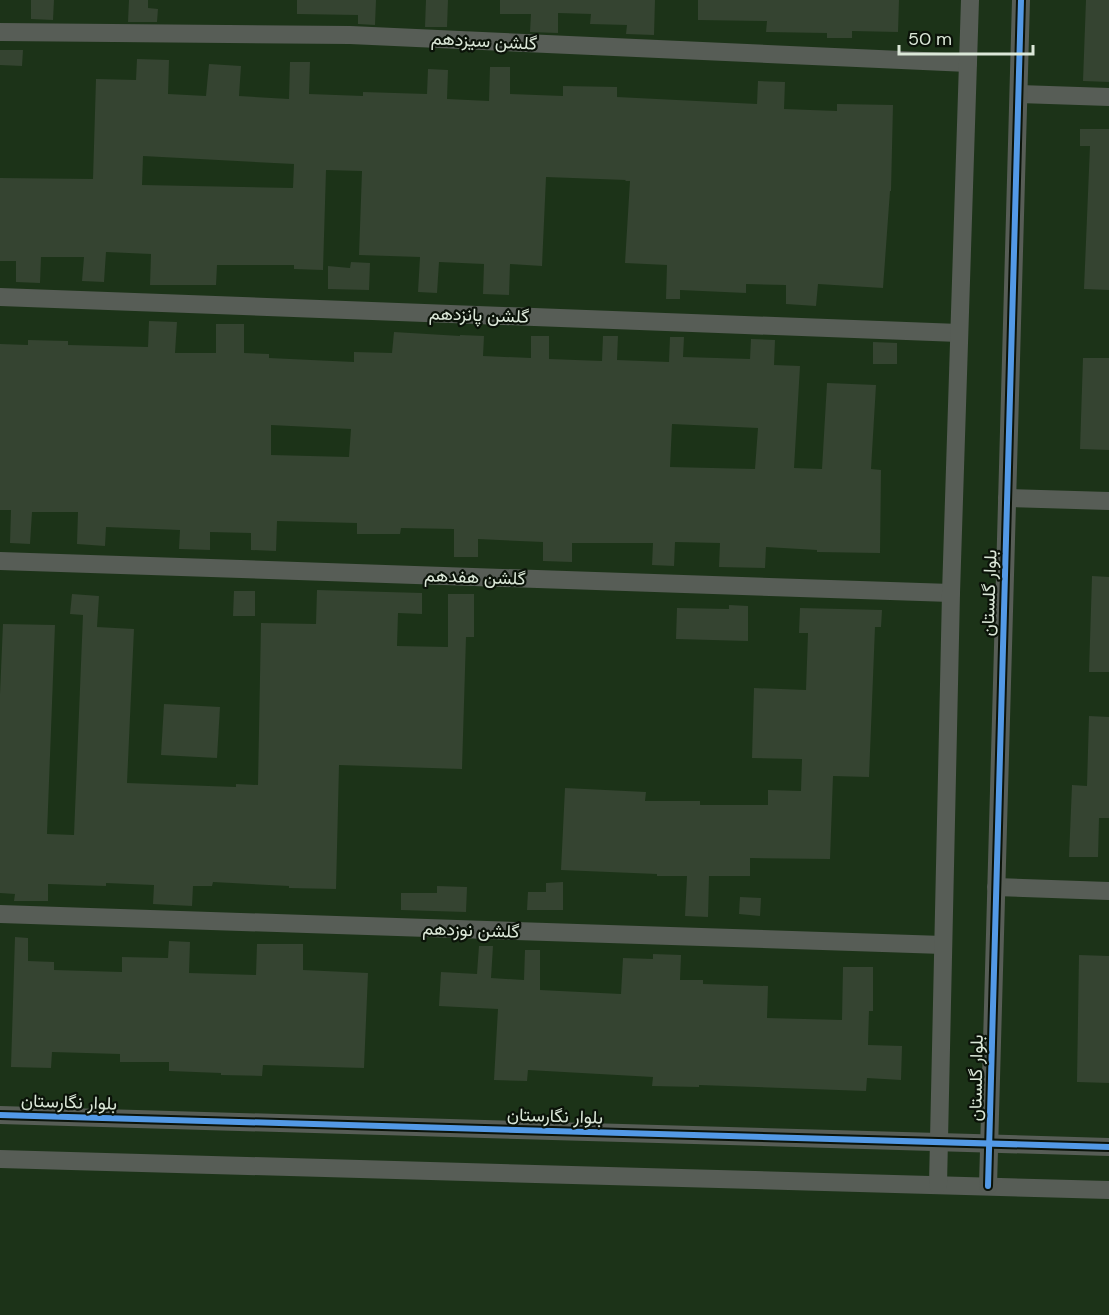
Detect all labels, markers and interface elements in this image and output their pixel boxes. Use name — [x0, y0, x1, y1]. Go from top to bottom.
scale bar — [899, 18, 1032, 56]
street label: گلشن سیزدهم — [430, 26, 538, 56]
text: 50 m — [908, 27, 952, 51]
street label: گلشن پانزدهم — [429, 301, 529, 329]
street label: بلوار گلستان — [975, 549, 1003, 637]
street label: گلشن هفدهم — [424, 563, 526, 591]
street label: گلشن نوزدهم — [422, 916, 520, 944]
street label: بلوار گلستان — [963, 1034, 989, 1122]
street label: بلوار نگارستان — [21, 1088, 117, 1116]
street label: بلوار نگارستان — [507, 1102, 603, 1130]

